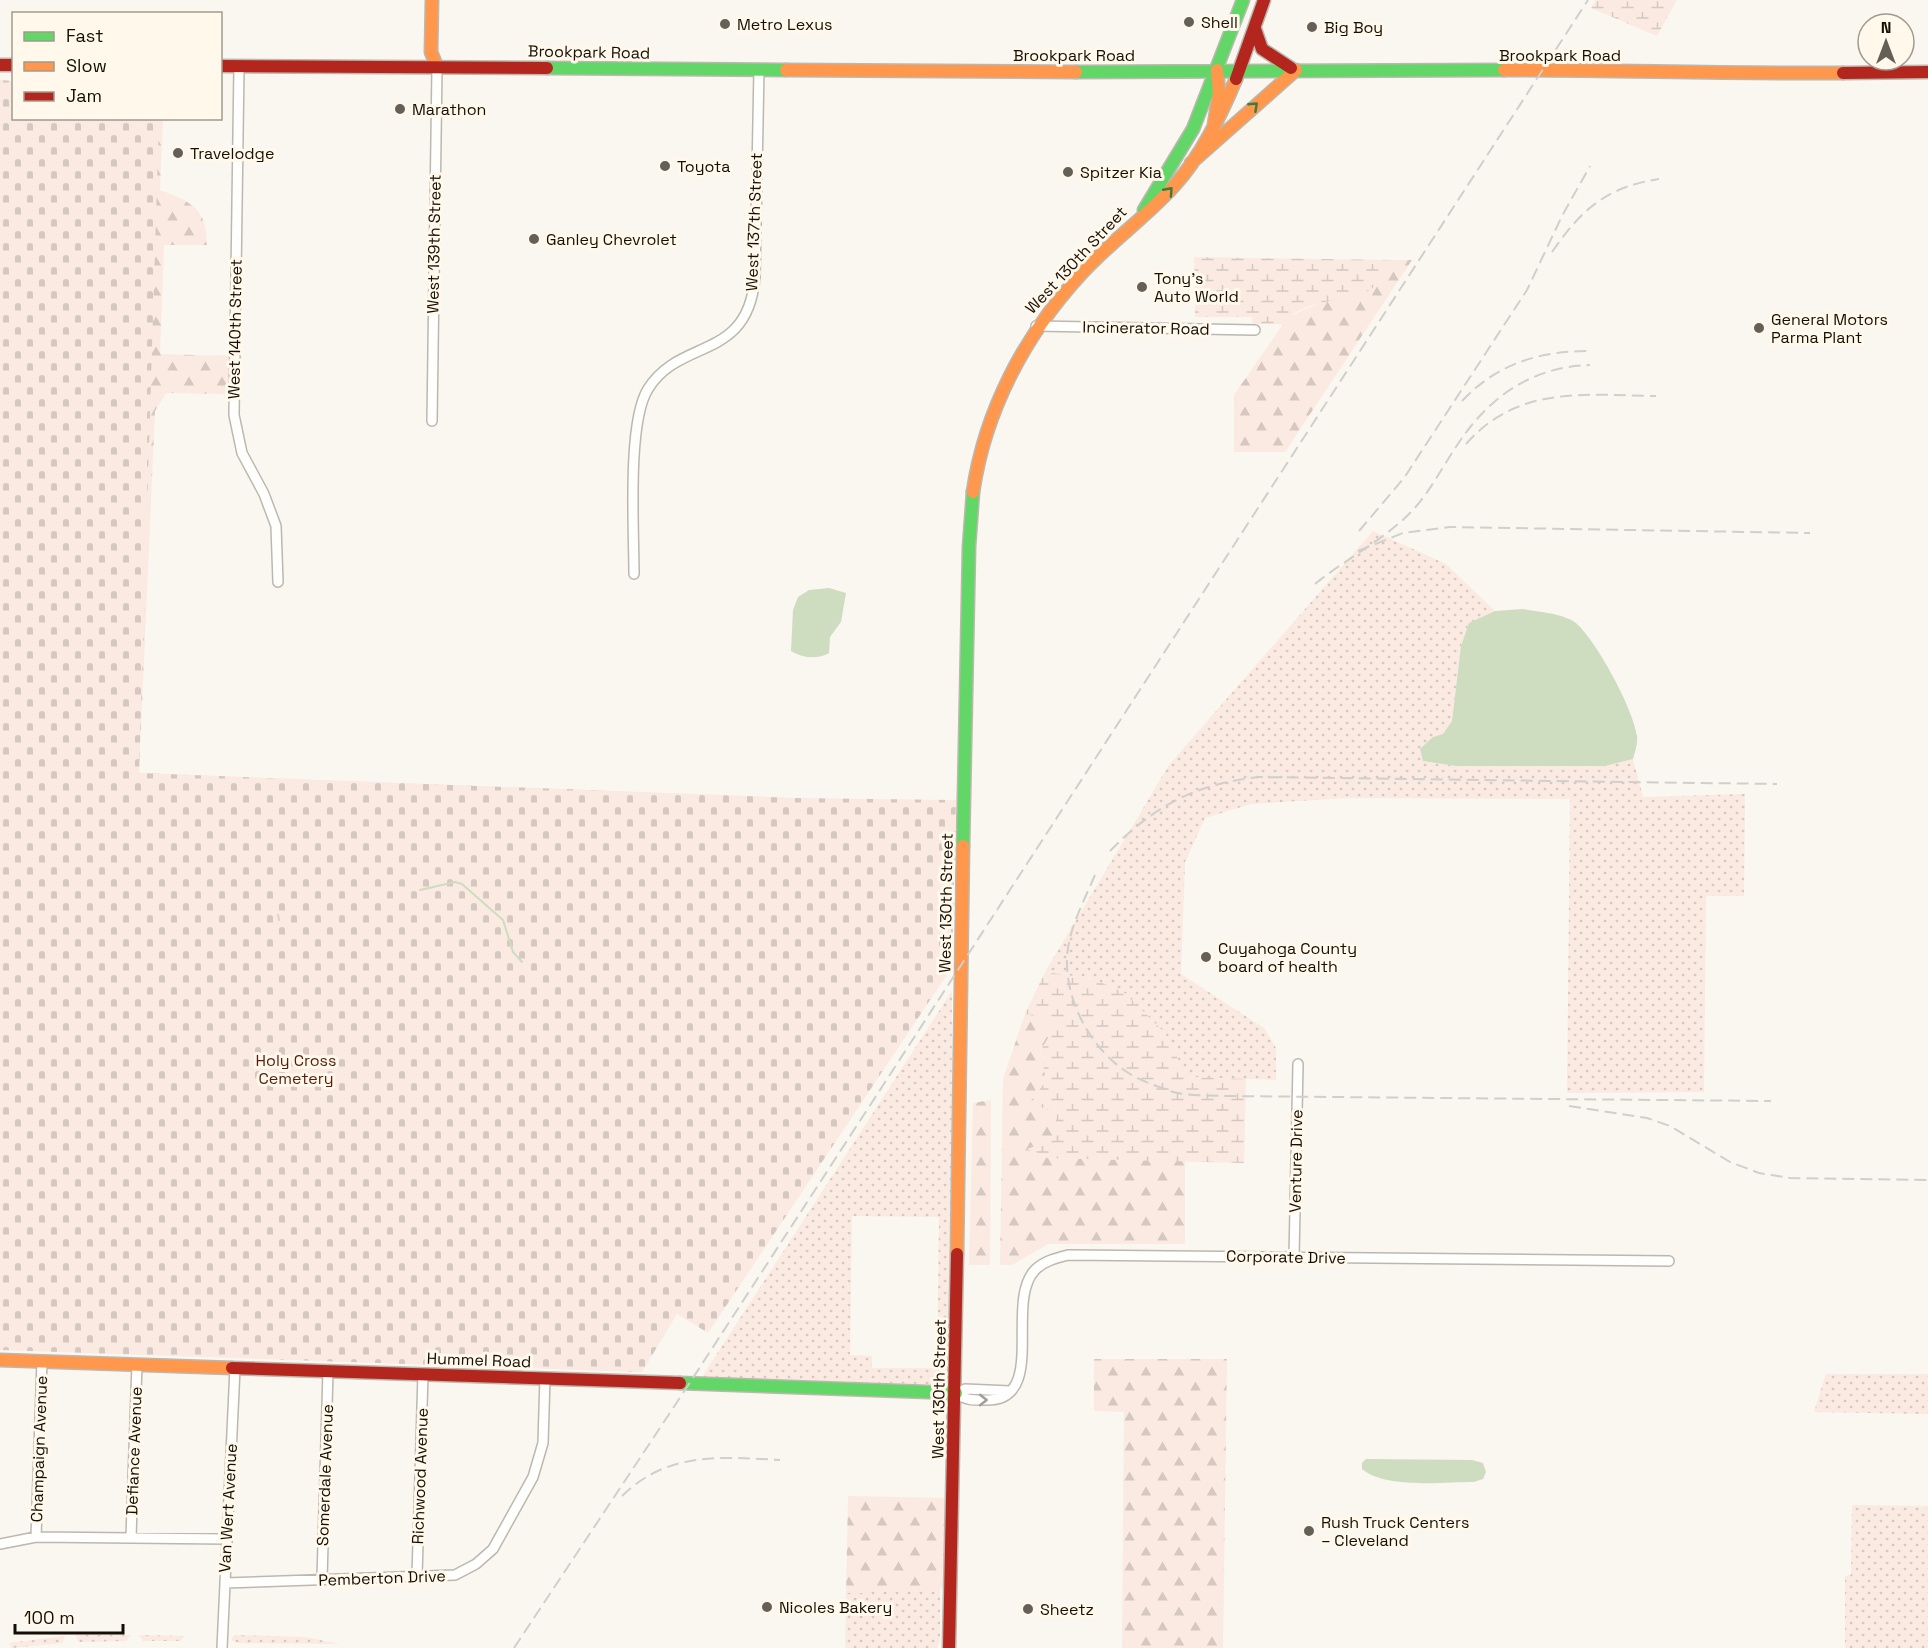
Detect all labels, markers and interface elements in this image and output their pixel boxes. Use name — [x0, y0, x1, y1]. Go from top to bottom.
legend — [12, 12, 222, 120]
place label: Shell — [1201, 12, 1238, 33]
north arrow — [1856, 12, 1916, 72]
place label: Metro Lexus — [737, 14, 832, 35]
marker: Shell — [1182, 15, 1196, 29]
marker: Metro Lexus — [718, 17, 732, 31]
place label: Big Boy — [1324, 17, 1383, 38]
text: N — [1881, 17, 1891, 38]
marker: Big Boy — [1305, 20, 1319, 34]
text: Fast — [66, 24, 103, 47]
street label: Brookpark Road — [528, 40, 650, 64]
street label: Brookpark Road — [1013, 45, 1135, 66]
street label: Brookpark Road — [1499, 45, 1621, 66]
text: Slow — [66, 54, 107, 77]
text: Jam — [66, 84, 102, 107]
place label: Marathon — [412, 99, 486, 120]
marker: Marathon — [393, 102, 407, 116]
one-way arrow — [1248, 102, 1258, 113]
place label: Travelodge — [190, 143, 274, 164]
marker: Travelodge — [171, 146, 185, 160]
street label: West 137th Street — [741, 152, 767, 292]
place label: Toyota — [677, 156, 731, 177]
marker: Toyota — [658, 159, 672, 173]
place label: Spitzer Kia — [1080, 162, 1162, 183]
marker: Spitzer Kia — [1061, 165, 1075, 179]
street label: West 139th Street — [422, 174, 446, 314]
one-way arrow — [1162, 187, 1173, 198]
street label: West 130th Street — [1021, 202, 1131, 318]
place label: Ganley Chevrolet — [546, 229, 677, 250]
marker: Ganley Chevrolet — [527, 232, 541, 246]
street label: West 140th Street — [223, 259, 247, 399]
place label: Tony's Auto World — [1154, 268, 1239, 307]
marker: Tony's Auto World — [1135, 280, 1149, 294]
place label: General Motors Parma Plant — [1771, 309, 1888, 348]
street label: Incinerator Road — [1082, 316, 1210, 340]
marker: General Motors Parma Plant — [1752, 321, 1766, 335]
street label: West 130th Street — [934, 833, 958, 973]
place label: Cuyahoga County board of health — [1218, 938, 1357, 977]
marker: Cuyahoga County board of health — [1199, 950, 1213, 964]
park label: Holy Cross Cemetery — [256, 1050, 336, 1089]
street label: Venture Drive — [1285, 1109, 1307, 1213]
street label: Corporate Drive — [1226, 1245, 1346, 1269]
street label: West 130th Street — [927, 1319, 951, 1459]
street label: Hummel Road — [426, 1348, 532, 1372]
street label: Champaign Avenue — [26, 1375, 52, 1523]
street label: Defiance Avenue — [121, 1386, 147, 1516]
one-way arrow — [979, 1394, 988, 1406]
street label: Somerdale Avenue — [312, 1404, 338, 1546]
street label: Richwood Avenue — [407, 1407, 433, 1545]
street label: Van Wert Avenue — [214, 1443, 242, 1573]
place label: Rush Truck Centers – Cleveland — [1321, 1512, 1469, 1551]
marker: Rush Truck Centers – Cleveland — [1302, 1524, 1316, 1538]
street label: Pemberton Drive — [318, 1565, 446, 1591]
scale bar — [15, 1597, 123, 1635]
place label: Nicoles Bakery — [779, 1597, 892, 1618]
place label: Sheetz — [1040, 1599, 1094, 1620]
marker: Nicoles Bakery — [760, 1600, 774, 1614]
marker: Sheetz — [1021, 1602, 1035, 1616]
text: 100 m — [24, 1606, 75, 1629]

